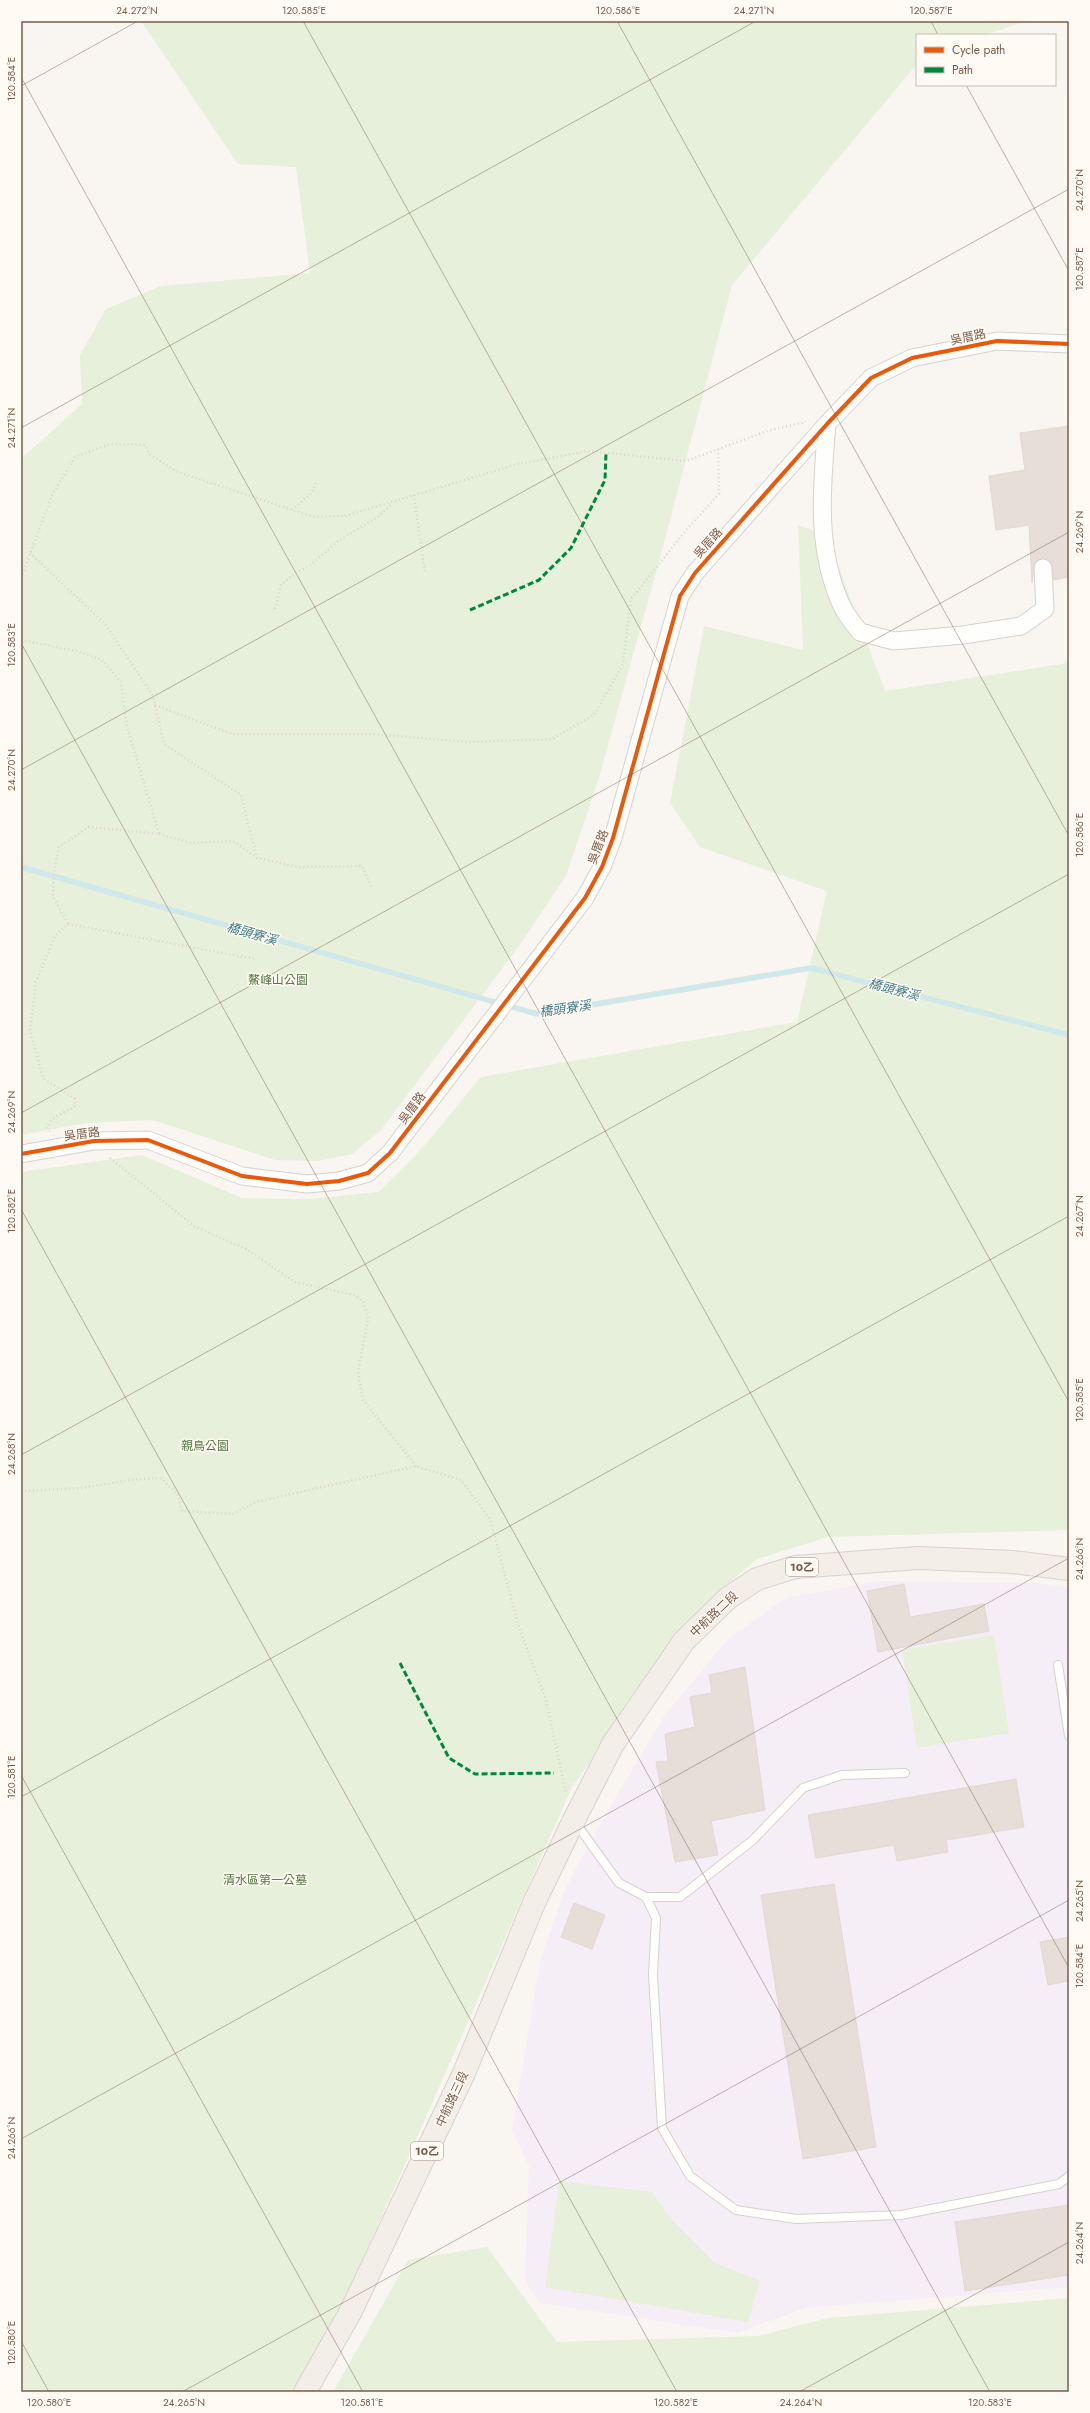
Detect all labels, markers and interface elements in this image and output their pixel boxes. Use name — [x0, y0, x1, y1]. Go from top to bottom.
text: 24.272°N — [116, 3, 158, 18]
text: 120.585°E — [282, 3, 326, 18]
text: 120.586°E — [596, 3, 640, 18]
text: 24.271°N — [734, 3, 774, 18]
text: 120.587°E — [909, 3, 953, 18]
legend — [916, 34, 1056, 86]
text: Cycle path — [952, 41, 1005, 59]
text: 120.584°E — [4, 57, 19, 101]
text: Path — [952, 61, 973, 79]
text: 24.270°N — [1072, 169, 1087, 211]
text: 120.587°E — [1072, 247, 1087, 291]
street label: 吳厝路 — [949, 324, 987, 350]
text: 24.271°N — [4, 408, 19, 448]
text: 24.269°N — [1072, 511, 1087, 553]
street label: 吳厝路 — [689, 524, 727, 562]
text: 120.583°E — [4, 623, 19, 667]
text: 24.270°N — [4, 749, 19, 791]
text: 120.586°E — [1072, 813, 1087, 857]
street label: 吳厝路 — [583, 827, 613, 867]
water label: 橋頭寮溪 — [224, 917, 281, 950]
park label: 鰲峰山公園 — [248, 971, 308, 989]
water label: 橋頭寮溪 — [866, 974, 923, 1006]
water label: 橋頭寮溪 — [538, 995, 594, 1022]
street label: 吳厝路 — [394, 1088, 430, 1128]
text: 24.269°N — [4, 1091, 19, 1133]
street label: 吳厝路 — [63, 1123, 101, 1145]
text: 120.582°E — [4, 1189, 19, 1233]
text: 24.267°N — [1072, 1195, 1087, 1237]
text: 120.585°E — [1072, 1378, 1087, 1422]
text: 24.268°N — [4, 1433, 19, 1475]
park label: 親鳥公園 — [181, 1437, 229, 1455]
text: 24.266°N — [1072, 1538, 1087, 1580]
road number: 10乙 — [786, 1558, 818, 1576]
street label: 中航路二段 — [686, 1587, 742, 1641]
text: 120.581°E — [4, 1755, 19, 1799]
park label: 清水區第一公墓 — [223, 1871, 307, 1889]
text: 24.265°N — [1072, 1880, 1087, 1922]
text: 120.584°E — [1072, 1944, 1087, 1988]
street label: 中航路三段 — [431, 2068, 473, 2130]
text: 24.266°N — [4, 2117, 19, 2159]
road number: 10乙 — [411, 2142, 443, 2160]
text: 24.264°N — [1072, 2222, 1087, 2264]
text: 120.580°E — [4, 2321, 19, 2365]
text: 120.580°E — [27, 2395, 71, 2410]
text: 24.265°N — [163, 2395, 205, 2410]
text: 120.581°E — [340, 2395, 384, 2410]
text: 120.582°E — [654, 2395, 698, 2410]
text: 24.264°N — [780, 2395, 822, 2410]
text: 120.583°E — [968, 2395, 1012, 2410]

